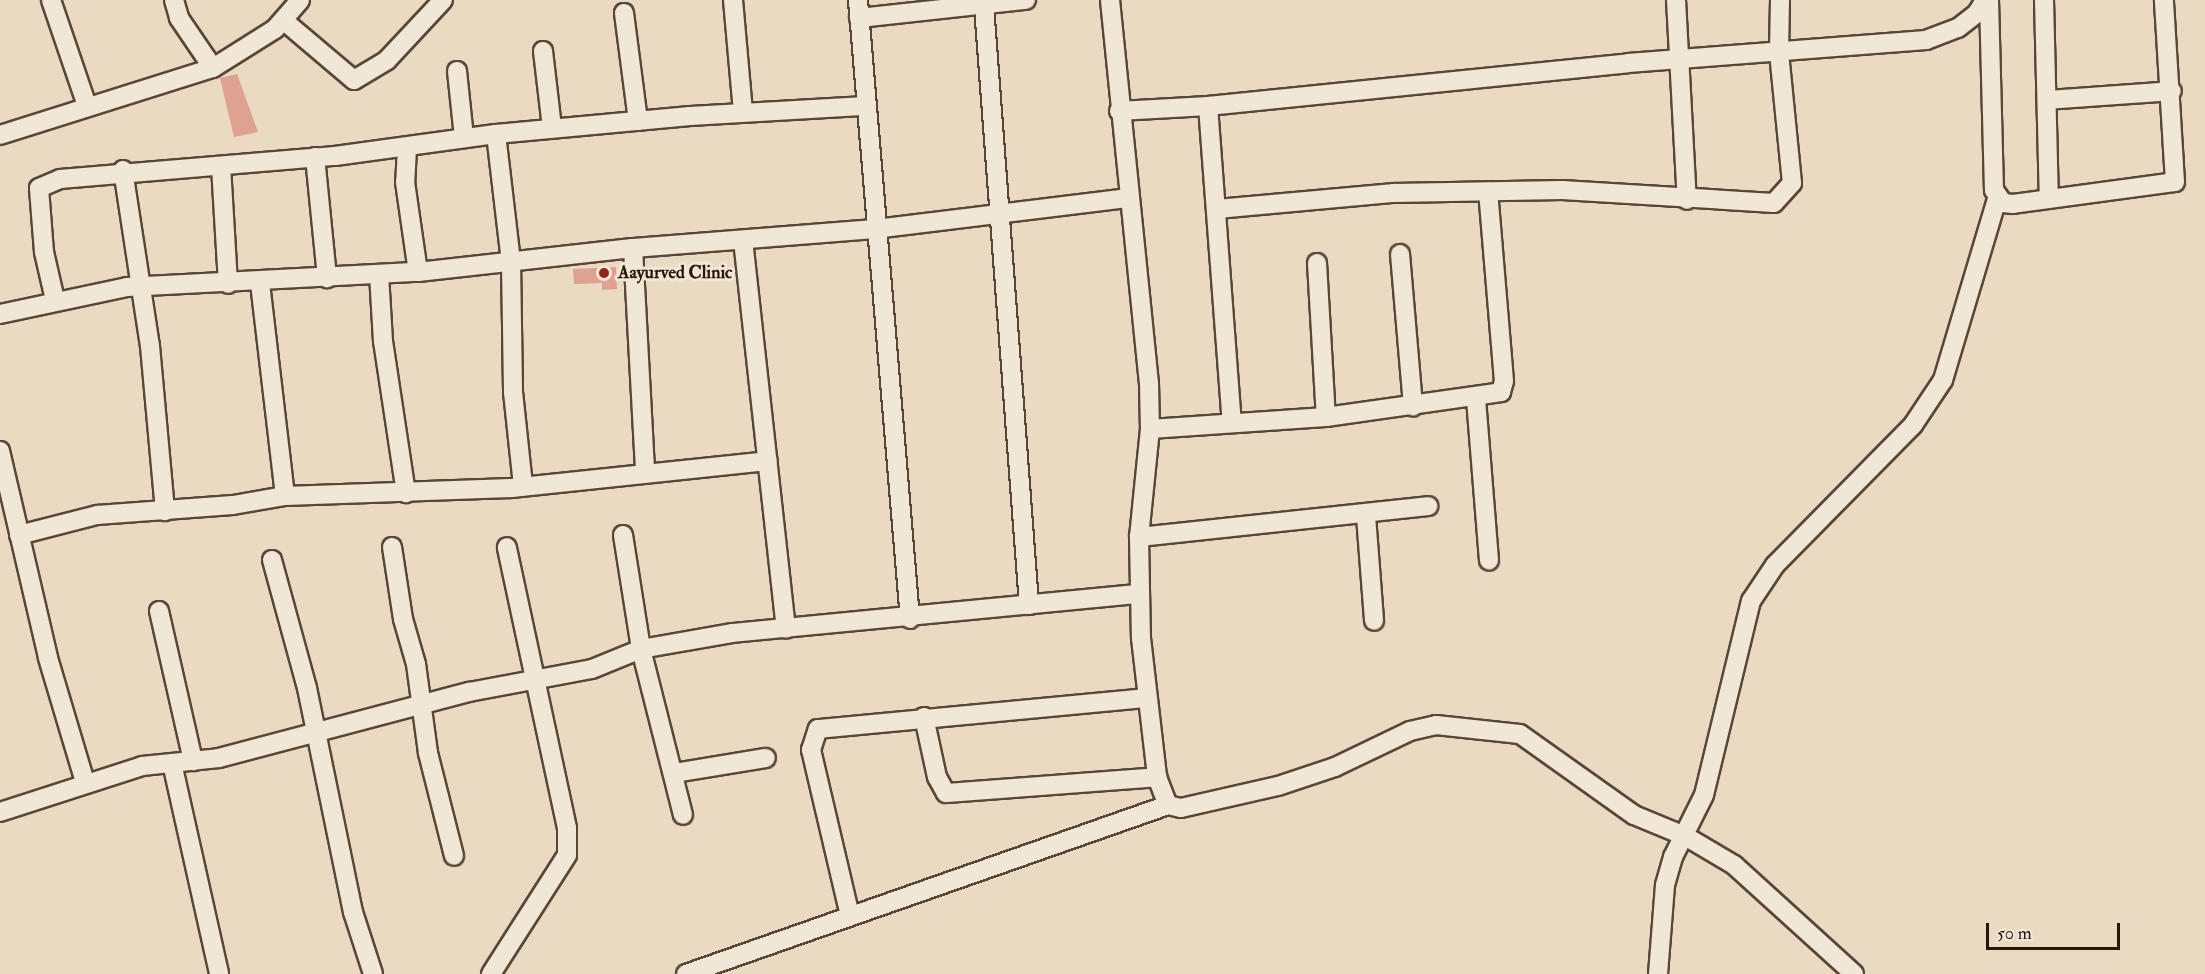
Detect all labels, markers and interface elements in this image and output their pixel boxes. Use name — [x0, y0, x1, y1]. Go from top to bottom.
place label: Aayurved Clinic — [618, 262, 732, 284]
marker: Aayurved Clinic — [595, 264, 613, 282]
scale bar — [1989, 911, 2122, 949]
text: 50 m — [1997, 922, 2032, 945]

